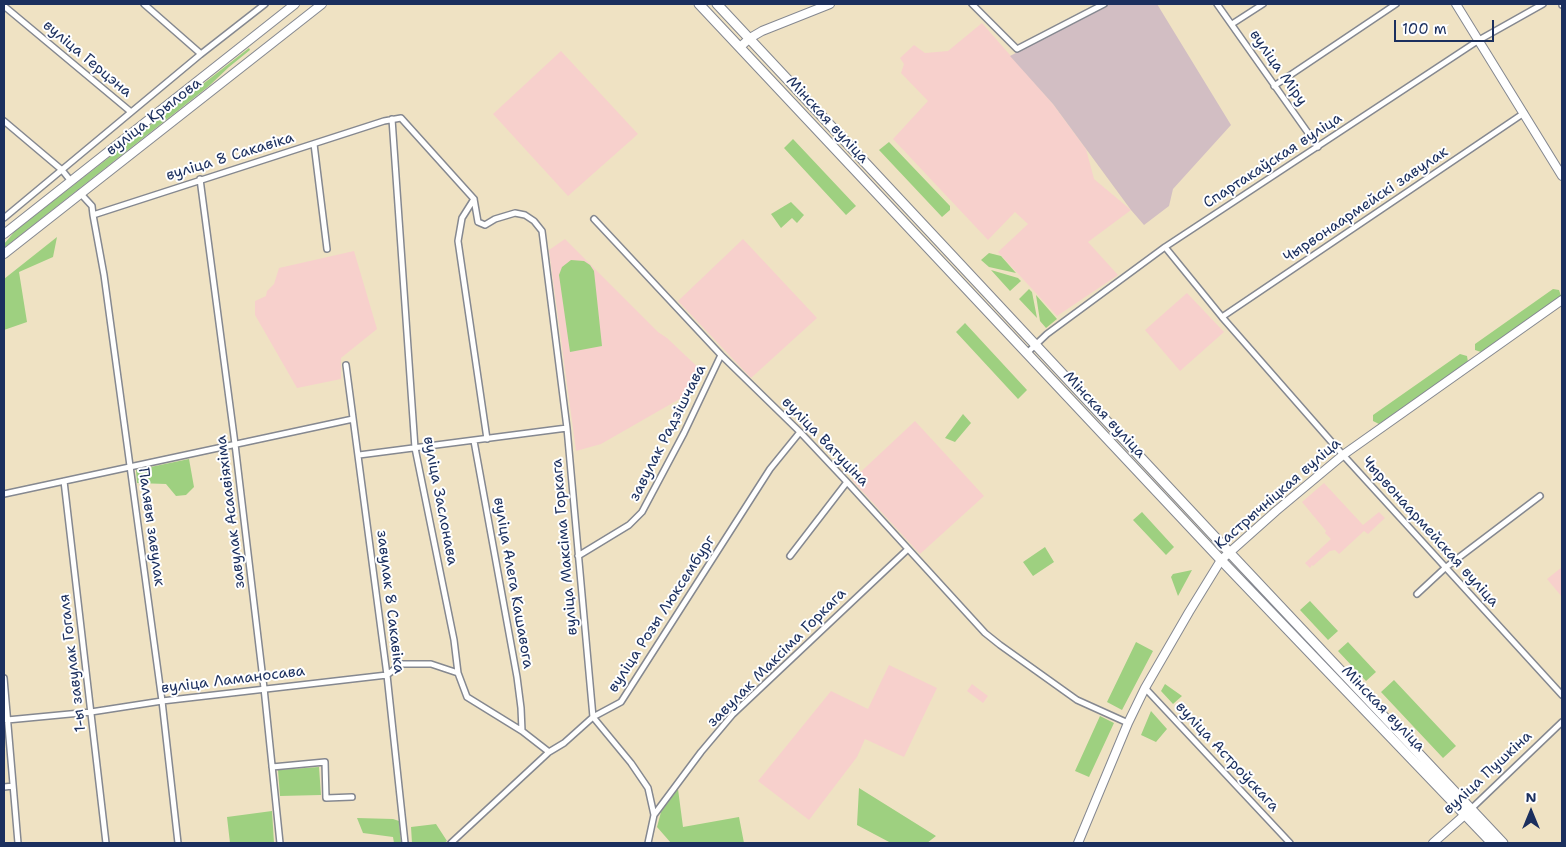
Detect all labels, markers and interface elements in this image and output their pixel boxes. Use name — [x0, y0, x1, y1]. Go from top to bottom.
scale bar — [1396, 10, 1496, 42]
street label: вуліца Герцэна — [39, 17, 135, 101]
text: 100 m — [1402, 19, 1447, 39]
street label: вуліца Міру — [1245, 27, 1311, 109]
street label: Мінская вуліца — [782, 73, 872, 167]
street label: вуліца Крылова — [103, 74, 205, 160]
street label: Спартакаўская вуліца — [1200, 109, 1346, 213]
street label: вуліца 8 Сакавіка — [164, 129, 296, 185]
street label: Чырвонаармейскі завулак — [1280, 143, 1452, 267]
street label: завулак Радзішчава — [626, 362, 710, 504]
street label: Мінская вуліца — [1059, 368, 1149, 462]
street label: вуліца Ватуціна — [778, 393, 872, 491]
street label: завулак Асаавіяхіма — [213, 434, 249, 590]
street label: вуліца Заслонава — [419, 435, 461, 567]
street label: Кастрычніцкая вуліца — [1211, 435, 1345, 553]
street label: Чырвонаармейская вуліца — [1358, 453, 1502, 611]
street label: вуліца Максіма Горкага — [548, 458, 582, 636]
street label: Палявы завулак — [134, 467, 168, 587]
street label: вуліца Алега Кашавога — [489, 496, 537, 670]
street label: завулак 8 Сакавіка — [372, 529, 408, 675]
street label: вуліца Розы Люксембург — [604, 532, 720, 696]
street label: завулак Максіма Горкага — [704, 585, 850, 731]
street label: 1-ы завулак Гогаля — [56, 593, 90, 733]
street label: вуліца Ламаносава — [160, 662, 306, 698]
street label: Мінская вуліца — [1337, 662, 1429, 756]
street label: вуліца Астроўскага — [1171, 698, 1283, 816]
street label: вуліца Пушкіна — [1440, 727, 1536, 819]
north arrow — [1506, 787, 1556, 837]
text: N — [1525, 788, 1537, 806]

